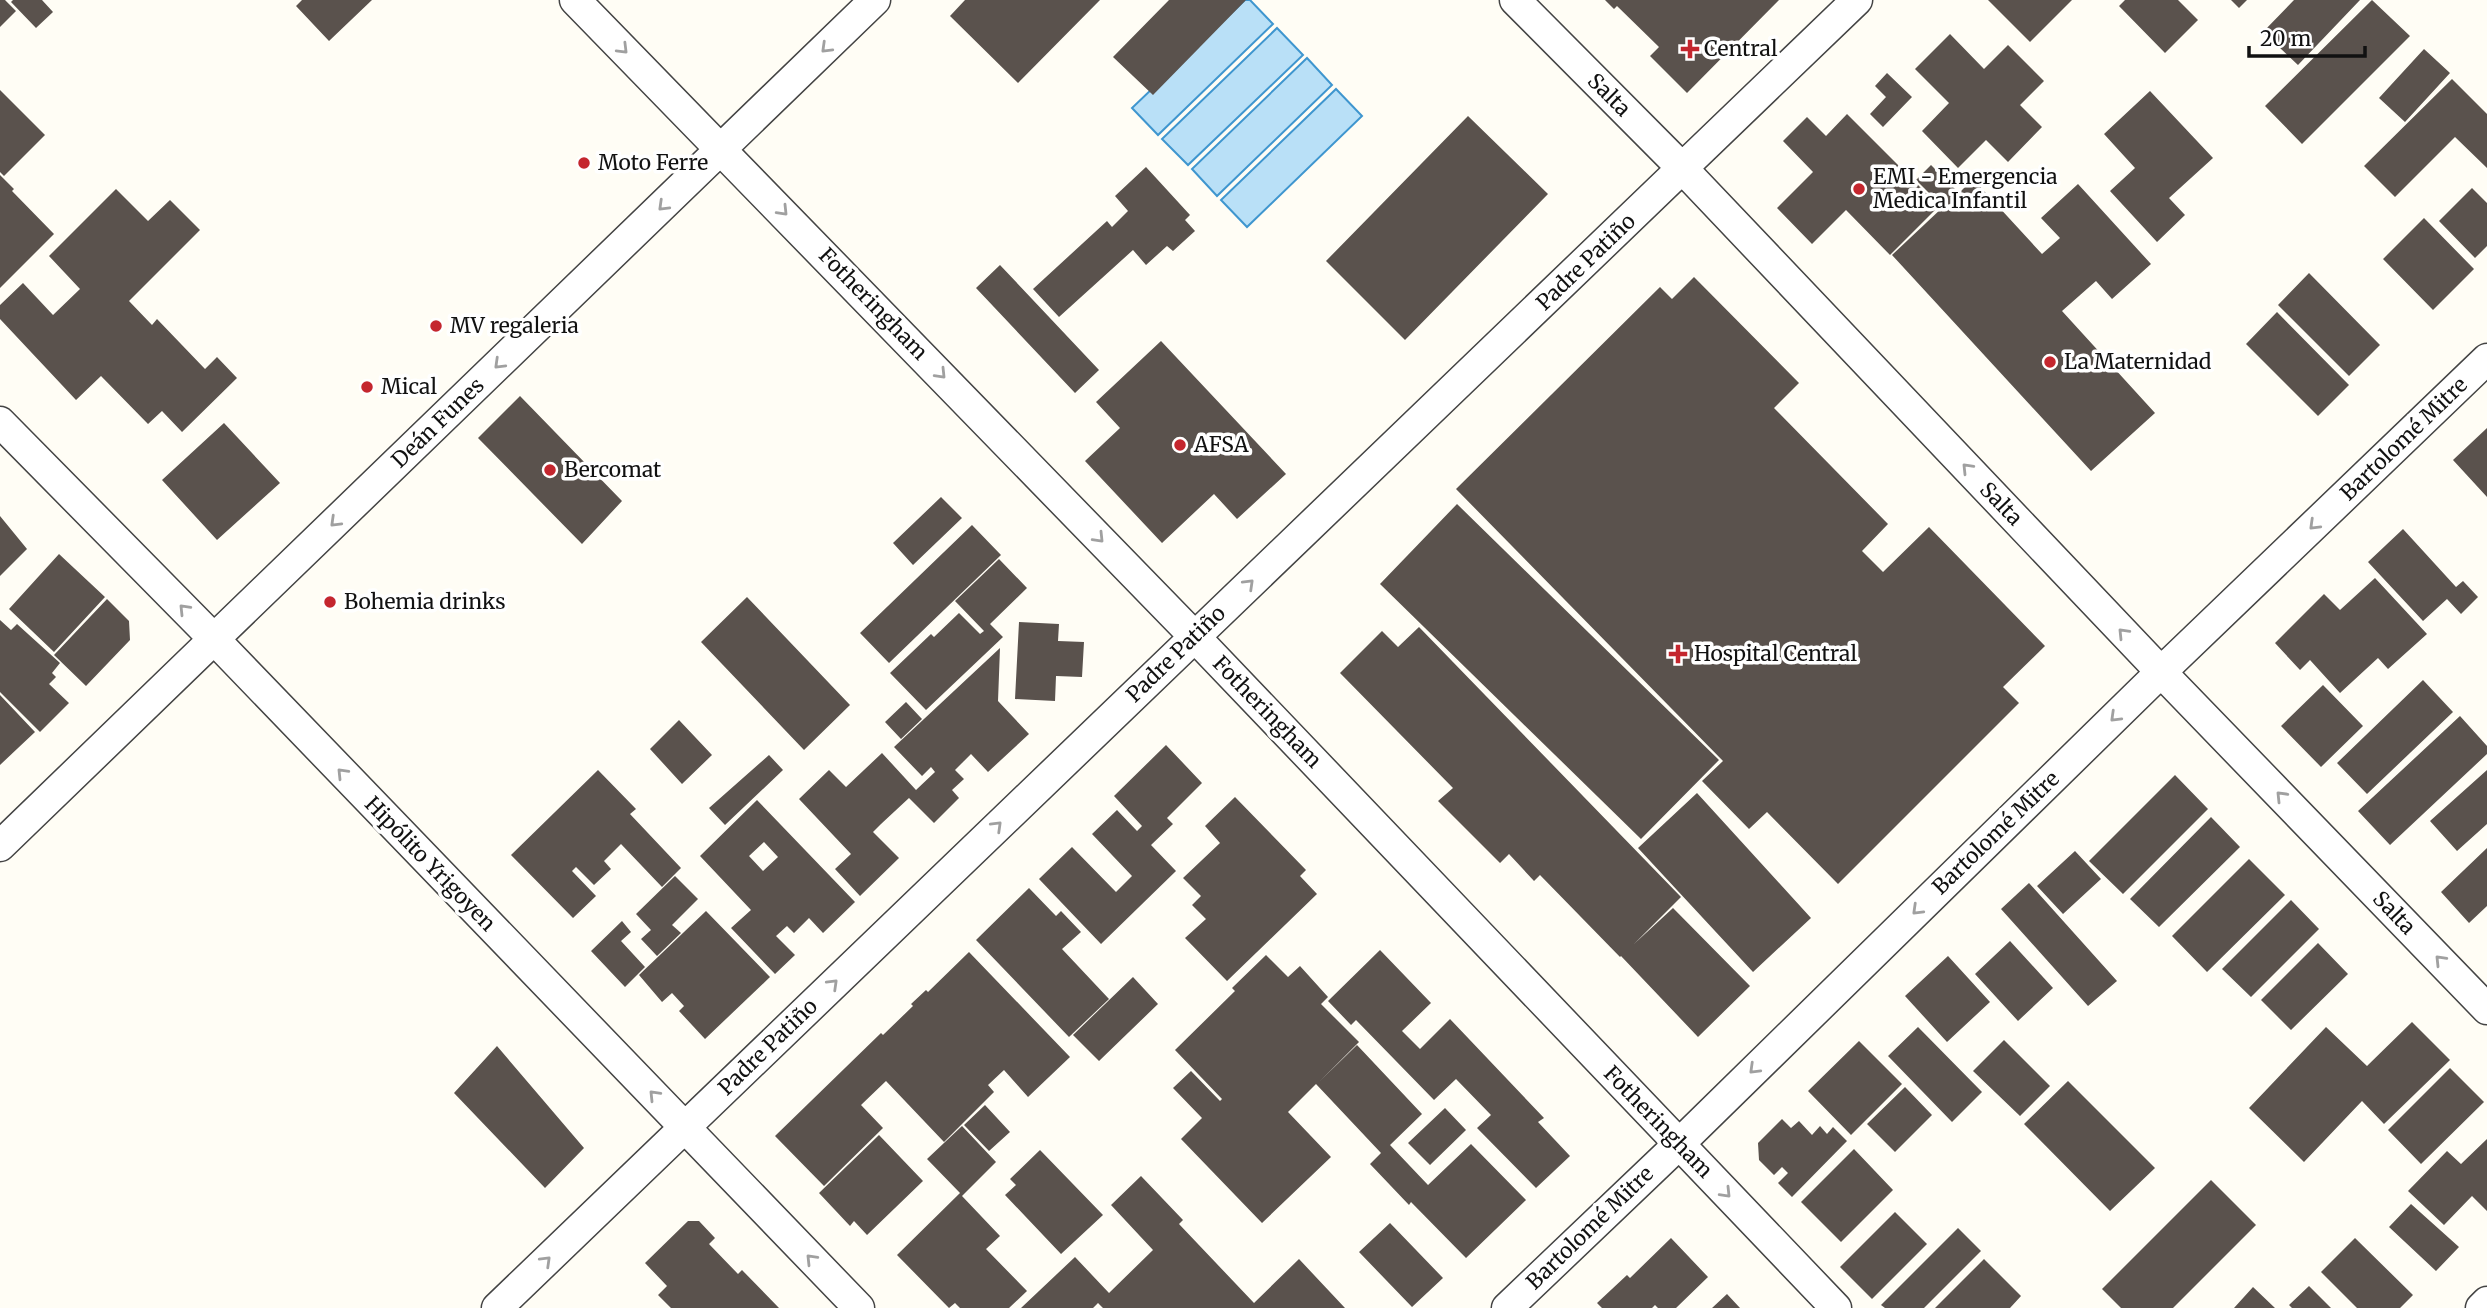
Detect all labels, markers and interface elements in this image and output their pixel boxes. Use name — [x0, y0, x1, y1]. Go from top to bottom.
scale bar — [2249, 14, 2364, 58]
text: 20 m — [2260, 25, 2312, 52]
place label: Central — [1704, 35, 1778, 62]
one-way arrow — [821, 39, 834, 52]
one-way arrow — [615, 40, 628, 53]
marker: Central — [1682, 41, 1698, 57]
street label: Salta — [1582, 67, 1637, 122]
place label: Moto Ferre — [598, 149, 708, 176]
marker: Moto Ferre — [576, 155, 592, 171]
place label: EMI - Emergencia Medica Infantil — [1873, 163, 2057, 214]
marker: EMI - Emergencia Medica Infantil — [1851, 181, 1867, 197]
one-way arrow — [658, 198, 671, 211]
one-way arrow — [774, 203, 787, 216]
street label: Padre Patiño — [1530, 208, 1641, 316]
street label: Fotheringham — [813, 242, 934, 365]
place label: MV regaleria — [450, 312, 579, 339]
marker: MV regaleria — [428, 318, 444, 334]
place label: La Maternidad — [2064, 348, 2212, 375]
marker: La Maternidad — [2042, 354, 2058, 370]
one-way arrow — [494, 356, 507, 369]
one-way arrow — [932, 366, 945, 379]
street label: Bartolomé Mitre — [2334, 371, 2473, 506]
street label: Deán Funes — [386, 372, 490, 473]
place label: Mical — [381, 373, 437, 400]
marker: Mical — [359, 379, 375, 395]
place label: AFSA — [1193, 431, 1249, 458]
marker: AFSA — [1172, 437, 1188, 453]
place label: Bercomat — [564, 456, 661, 483]
marker: Bercomat — [542, 462, 558, 478]
one-way arrow — [1962, 463, 1975, 476]
street label: Salta — [1974, 476, 2028, 531]
one-way arrow — [331, 514, 344, 527]
one-way arrow — [2309, 517, 2322, 530]
one-way arrow — [1091, 530, 1104, 543]
one-way arrow — [1241, 579, 1254, 592]
place label: Bohemia drinks — [344, 588, 506, 615]
marker: Bohemia drinks — [322, 594, 338, 610]
street label: Padre Patiño — [1120, 600, 1231, 708]
one-way arrow — [179, 605, 192, 618]
one-way arrow — [2119, 628, 2132, 641]
place label: Hospital Central — [1694, 640, 1857, 667]
marker: Hospital Central — [1668, 644, 1688, 664]
street label: Fotheringham — [1207, 650, 1328, 773]
one-way arrow — [2110, 709, 2123, 722]
street label: Bartolomé Mitre — [1926, 765, 2065, 900]
one-way arrow — [338, 768, 351, 781]
street label: Hipólito Yrigoyen — [359, 791, 502, 937]
one-way arrow — [2277, 792, 2290, 805]
one-way arrow — [989, 822, 1002, 835]
street label: Salta — [2367, 885, 2421, 940]
one-way arrow — [1912, 902, 1925, 915]
one-way arrow — [2435, 955, 2448, 968]
one-way arrow — [825, 979, 838, 992]
street label: Padre Patiño — [712, 993, 823, 1101]
street label: Fotheringham — [1598, 1060, 1719, 1183]
one-way arrow — [1750, 1061, 1763, 1074]
one-way arrow — [649, 1090, 662, 1103]
street label: Bartolomé Mitre — [1520, 1160, 1659, 1295]
one-way arrow — [1717, 1185, 1730, 1198]
one-way arrow — [807, 1254, 820, 1267]
one-way arrow — [538, 1256, 551, 1269]

